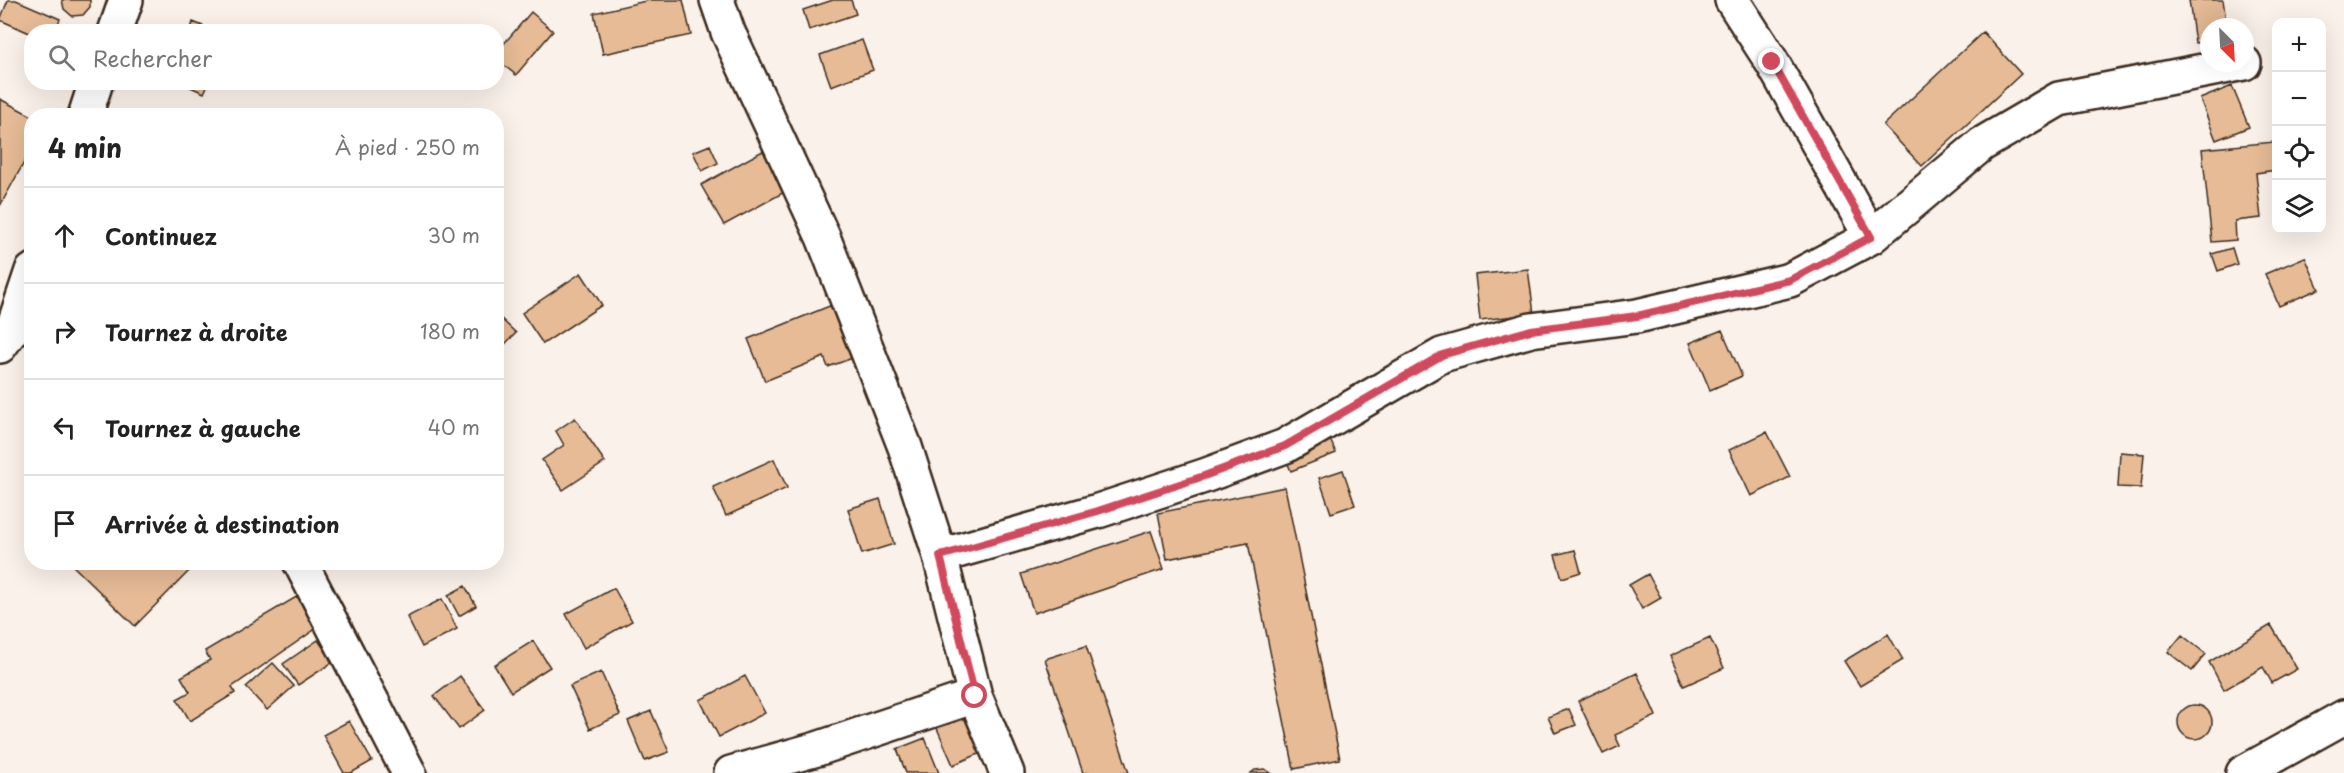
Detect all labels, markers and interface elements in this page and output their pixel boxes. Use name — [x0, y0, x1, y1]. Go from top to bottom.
north arrow — [2200, 18, 2254, 72]
map controls — [2272, 18, 2326, 234]
button: + — [2272, 18, 2326, 72]
search box — [24, 24, 504, 90]
icon: search — [45, 41, 78, 74]
text: Rechercher — [93, 41, 212, 74]
route end — [1758, 48, 1784, 74]
button: − — [2272, 72, 2326, 126]
button: locate — [2272, 126, 2326, 180]
text: 4 min — [48, 128, 122, 167]
text: À pied · 250 m — [335, 132, 480, 162]
button: layers — [2272, 180, 2326, 234]
icon: ahead — [48, 219, 81, 252]
text: Continuez — [105, 219, 217, 252]
text: 30 m — [427, 220, 480, 250]
icon: right — [48, 315, 81, 348]
text: Tournez à droite — [105, 315, 288, 348]
text: 180 m — [420, 316, 480, 346]
icon: left — [48, 411, 81, 444]
text: Tournez à gauche — [105, 411, 301, 444]
text: 40 m — [428, 412, 480, 442]
icon: arrive — [48, 507, 81, 540]
text: Arrivée à destination — [105, 507, 339, 540]
route start — [961, 682, 987, 708]

